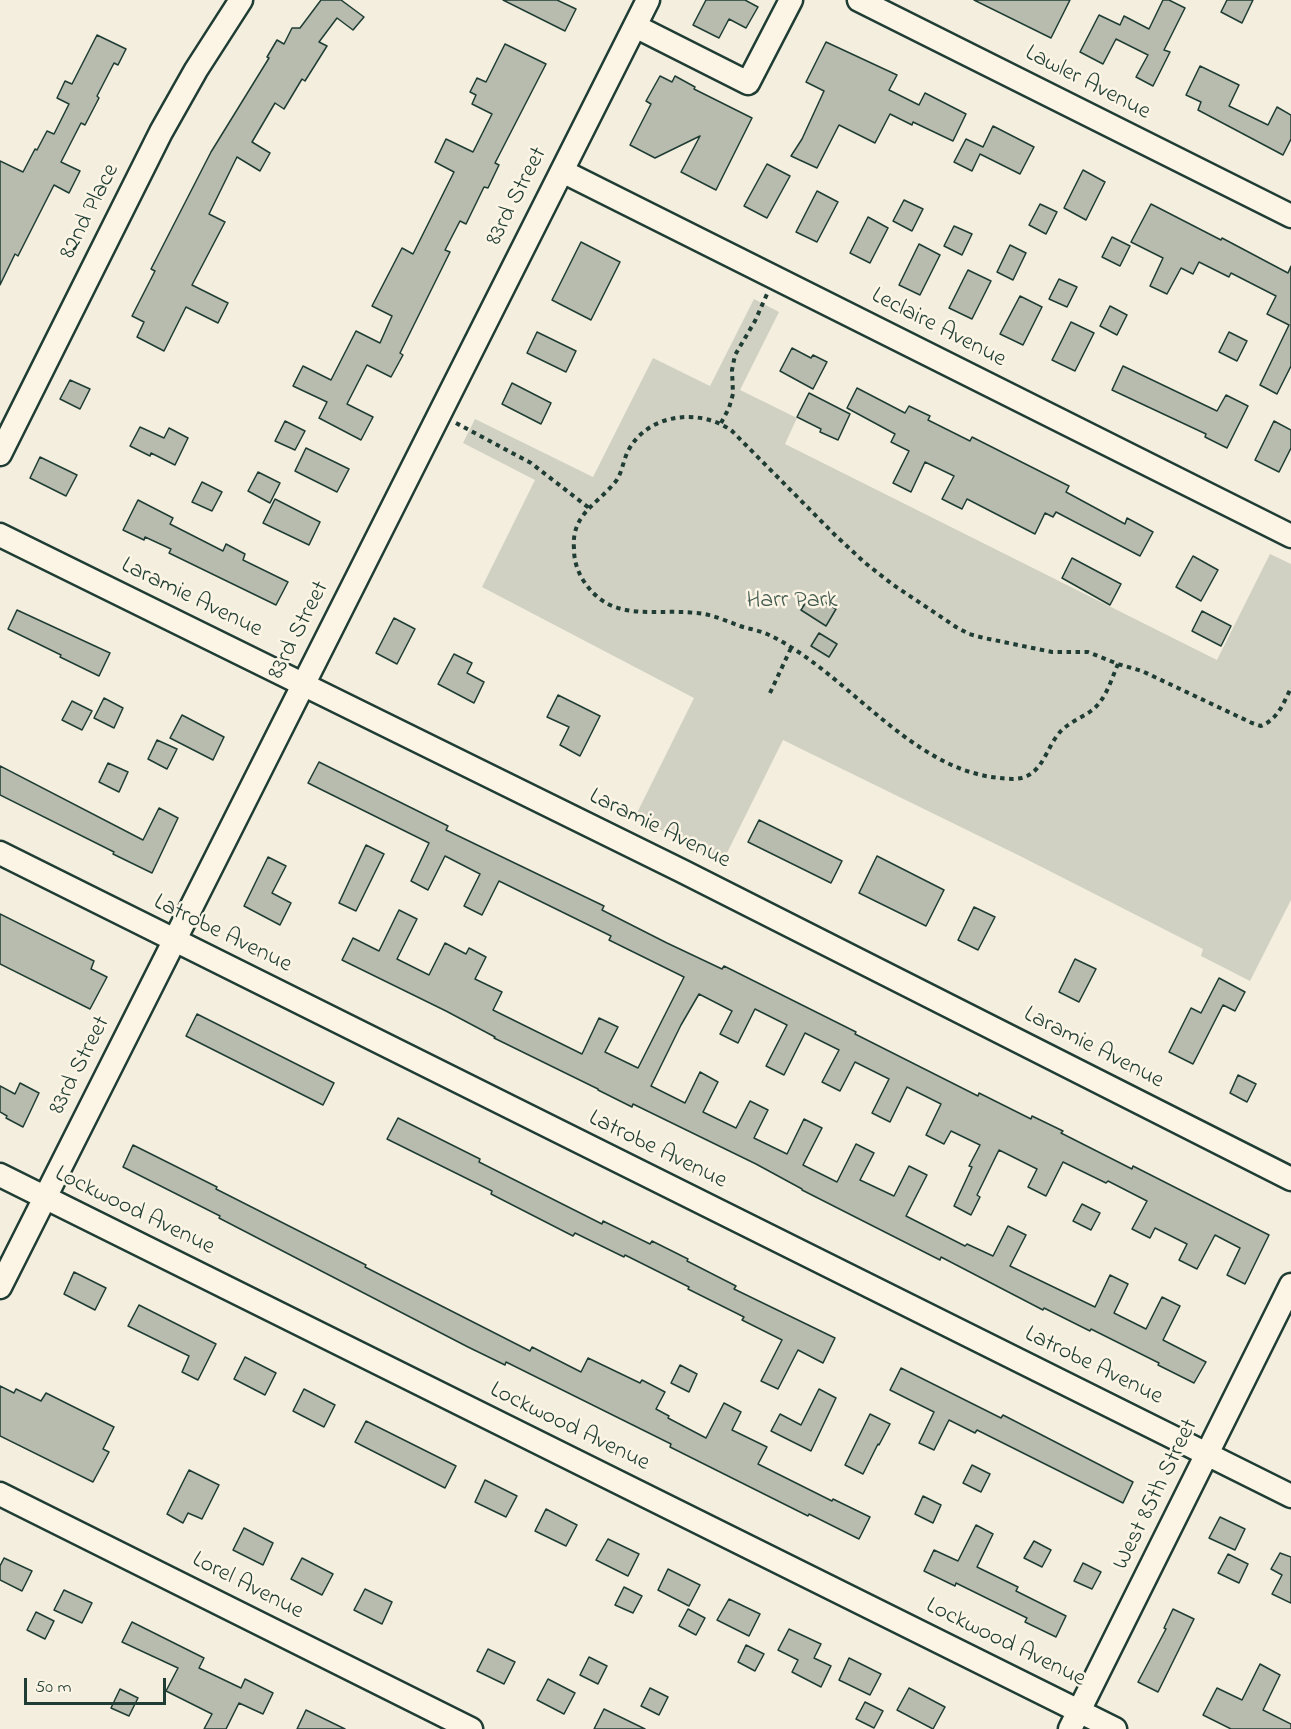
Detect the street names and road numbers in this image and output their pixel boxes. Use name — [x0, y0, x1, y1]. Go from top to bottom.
street label: Lawler Avenue — [1019, 40, 1155, 128]
street label: 83rd Street — [481, 143, 555, 251]
street label: 82nd Place — [55, 160, 127, 264]
street label: Leclaire Avenue — [866, 283, 1010, 375]
street label: Laramie Avenue — [116, 552, 266, 646]
street label: 83rd Street — [263, 577, 337, 685]
street label: Laramie Avenue — [584, 783, 734, 877]
street label: Latrobe Avenue — [148, 889, 296, 981]
street label: Laramie Avenue — [1018, 1001, 1168, 1097]
street label: 83rd Street — [44, 1012, 118, 1120]
street label: Latrobe Avenue — [583, 1105, 731, 1197]
street label: Lockwood Avenue — [49, 1161, 219, 1263]
street label: Latrobe Avenue — [1019, 1321, 1167, 1413]
street label: Lockwood Avenue — [484, 1377, 654, 1479]
street label: West 85th Street — [1108, 1415, 1206, 1575]
street label: Lorel Avenue — [186, 1547, 308, 1627]
street label: Lockwood Avenue — [920, 1593, 1090, 1695]

